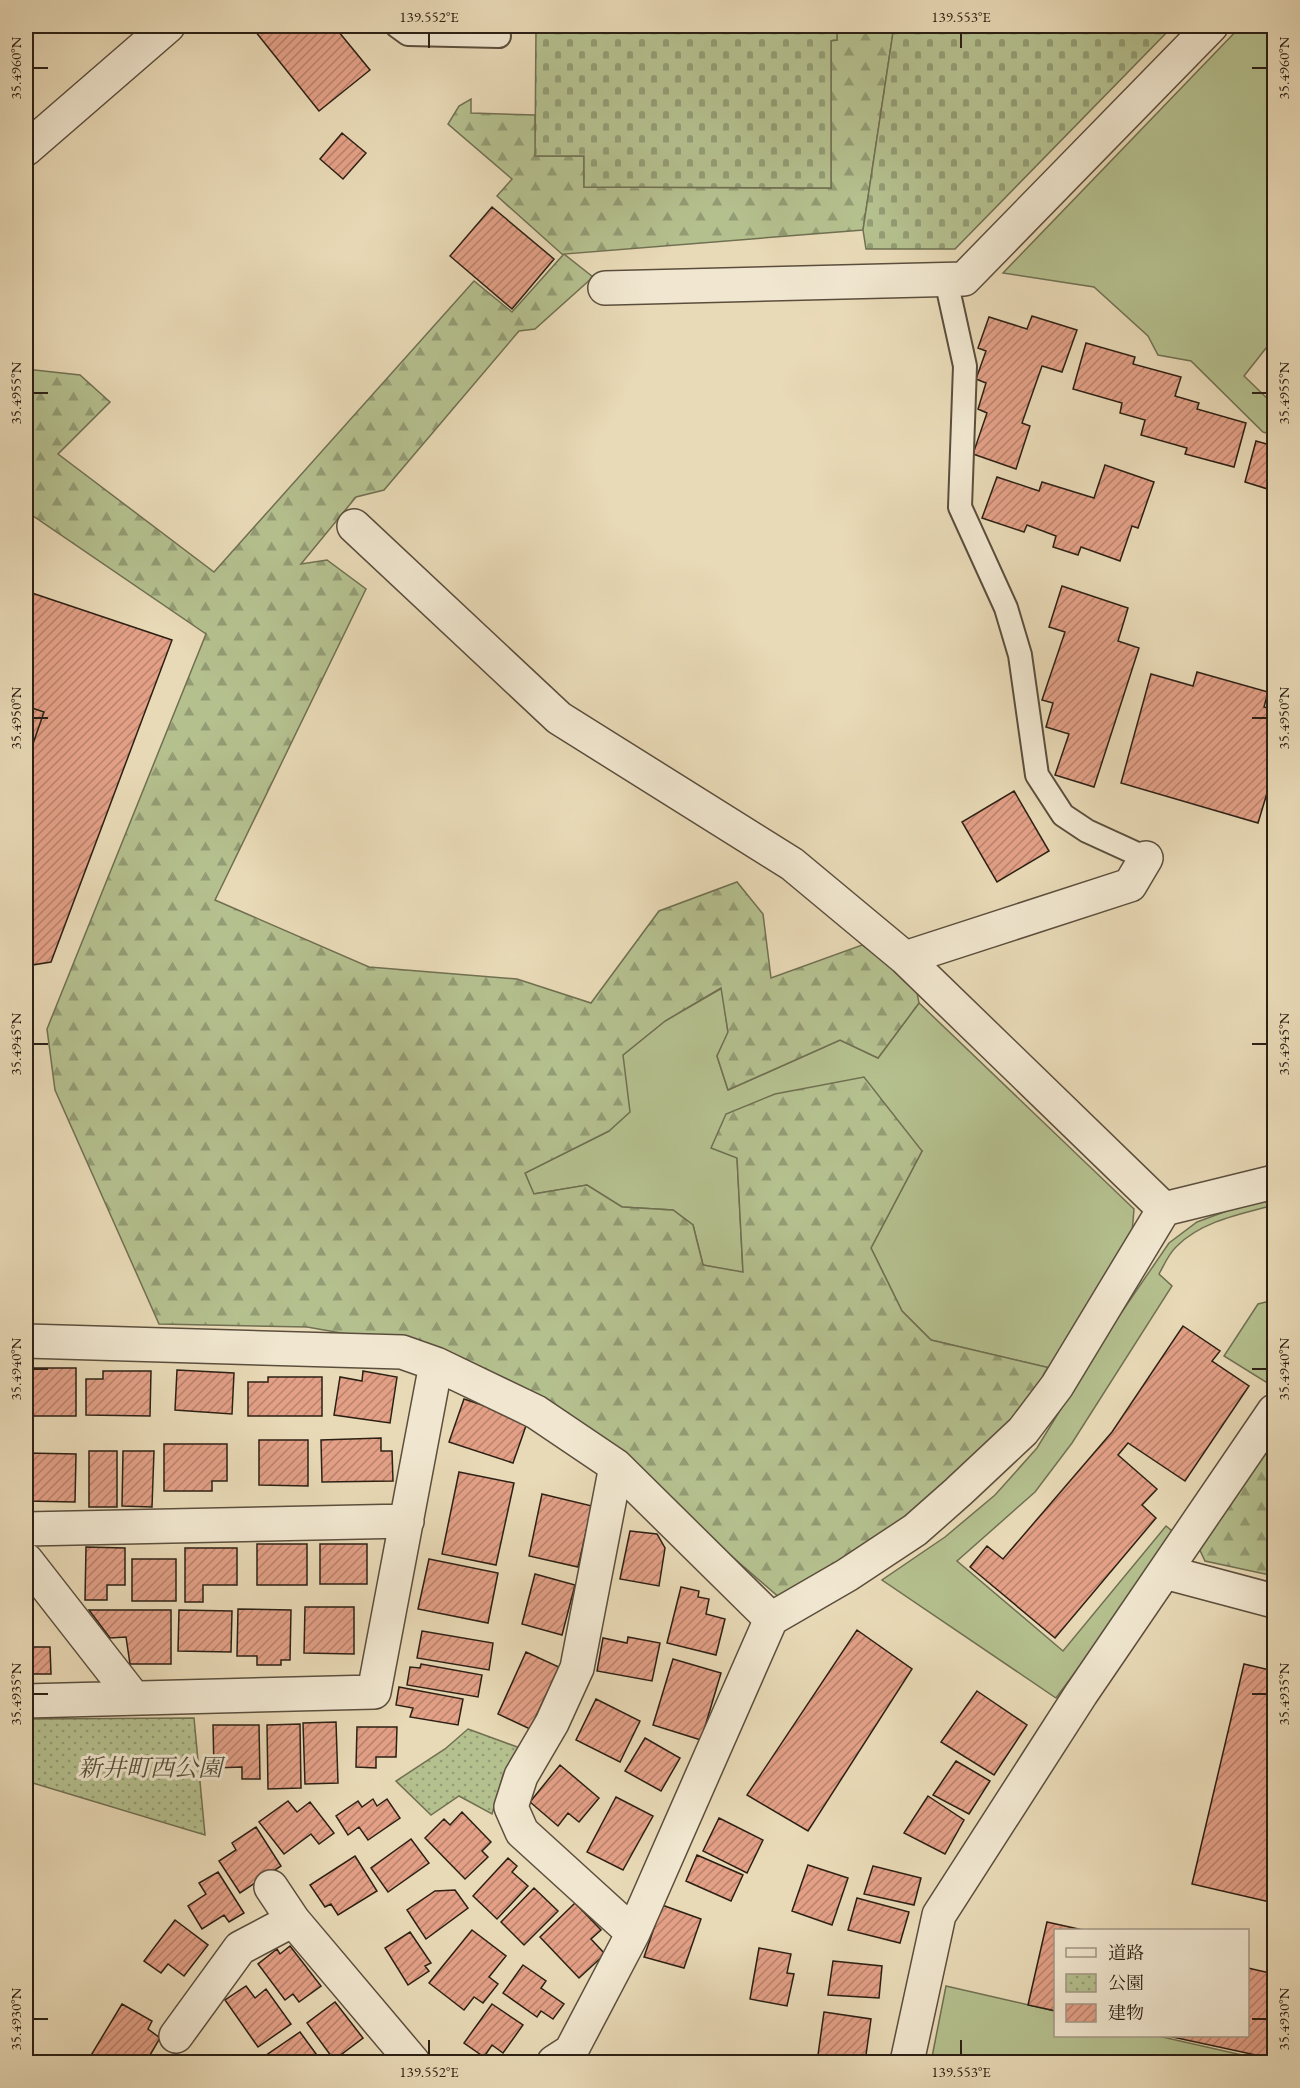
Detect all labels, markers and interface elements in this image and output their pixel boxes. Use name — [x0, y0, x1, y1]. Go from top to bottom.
text: 139.552°E — [399, 7, 459, 26]
text: 139.553°E — [931, 7, 991, 26]
text: 35.4960°N — [6, 36, 25, 99]
text: 35.4960°N — [1274, 36, 1293, 99]
text: 35.4955°N — [6, 361, 25, 424]
text: 35.4955°N — [1274, 361, 1293, 424]
text: 35.4950°N — [6, 686, 25, 749]
text: 35.4950°N — [1274, 686, 1293, 749]
text: 35.4945°N — [6, 1012, 25, 1075]
text: 35.4945°N — [1274, 1012, 1293, 1075]
text: 35.4940°N — [6, 1337, 25, 1400]
text: 35.4940°N — [1274, 1337, 1293, 1400]
text: 35.4935°N — [6, 1662, 25, 1725]
text: 35.4935°N — [1274, 1662, 1293, 1725]
park label: 新井町西公園 — [78, 1752, 226, 1783]
legend — [1054, 1929, 1249, 2037]
text: 道路 — [1108, 1941, 1144, 1964]
text: 公園 — [1108, 1971, 1144, 1994]
text: 35.4930°N — [6, 1987, 25, 2050]
text: 35.4930°N — [1274, 1987, 1293, 2050]
text: 建物 — [1108, 2001, 1144, 2024]
text: 139.552°E — [399, 2062, 459, 2081]
text: 139.553°E — [931, 2062, 991, 2081]

